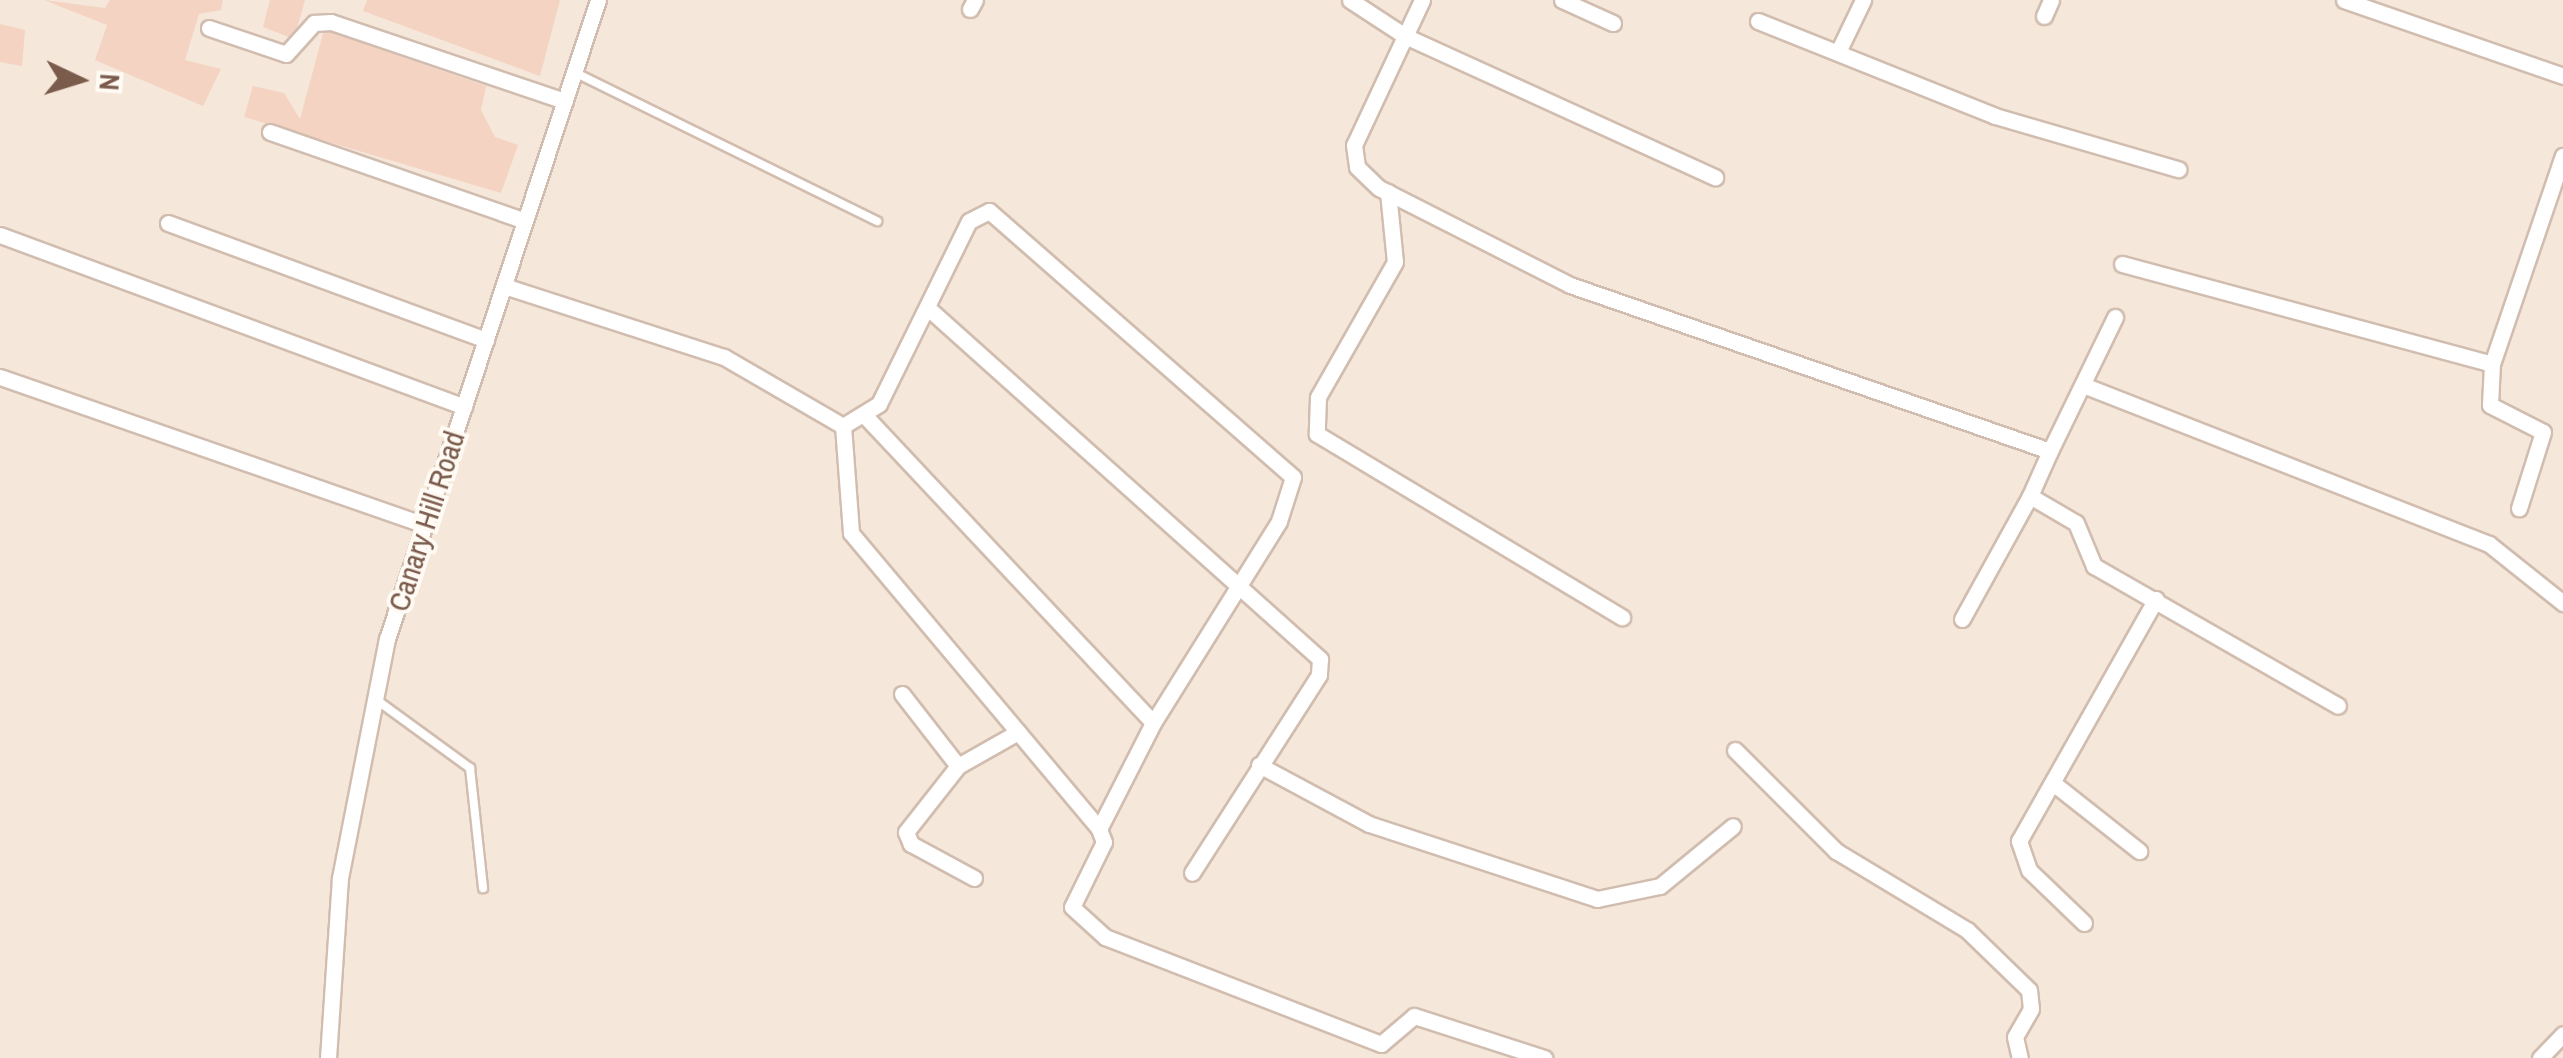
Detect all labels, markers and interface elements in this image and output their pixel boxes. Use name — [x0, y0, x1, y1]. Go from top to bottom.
north arrow — [30, 30, 130, 130]
text: N — [90, 72, 129, 92]
street label: Canary Hill Road — [380, 426, 472, 616]

